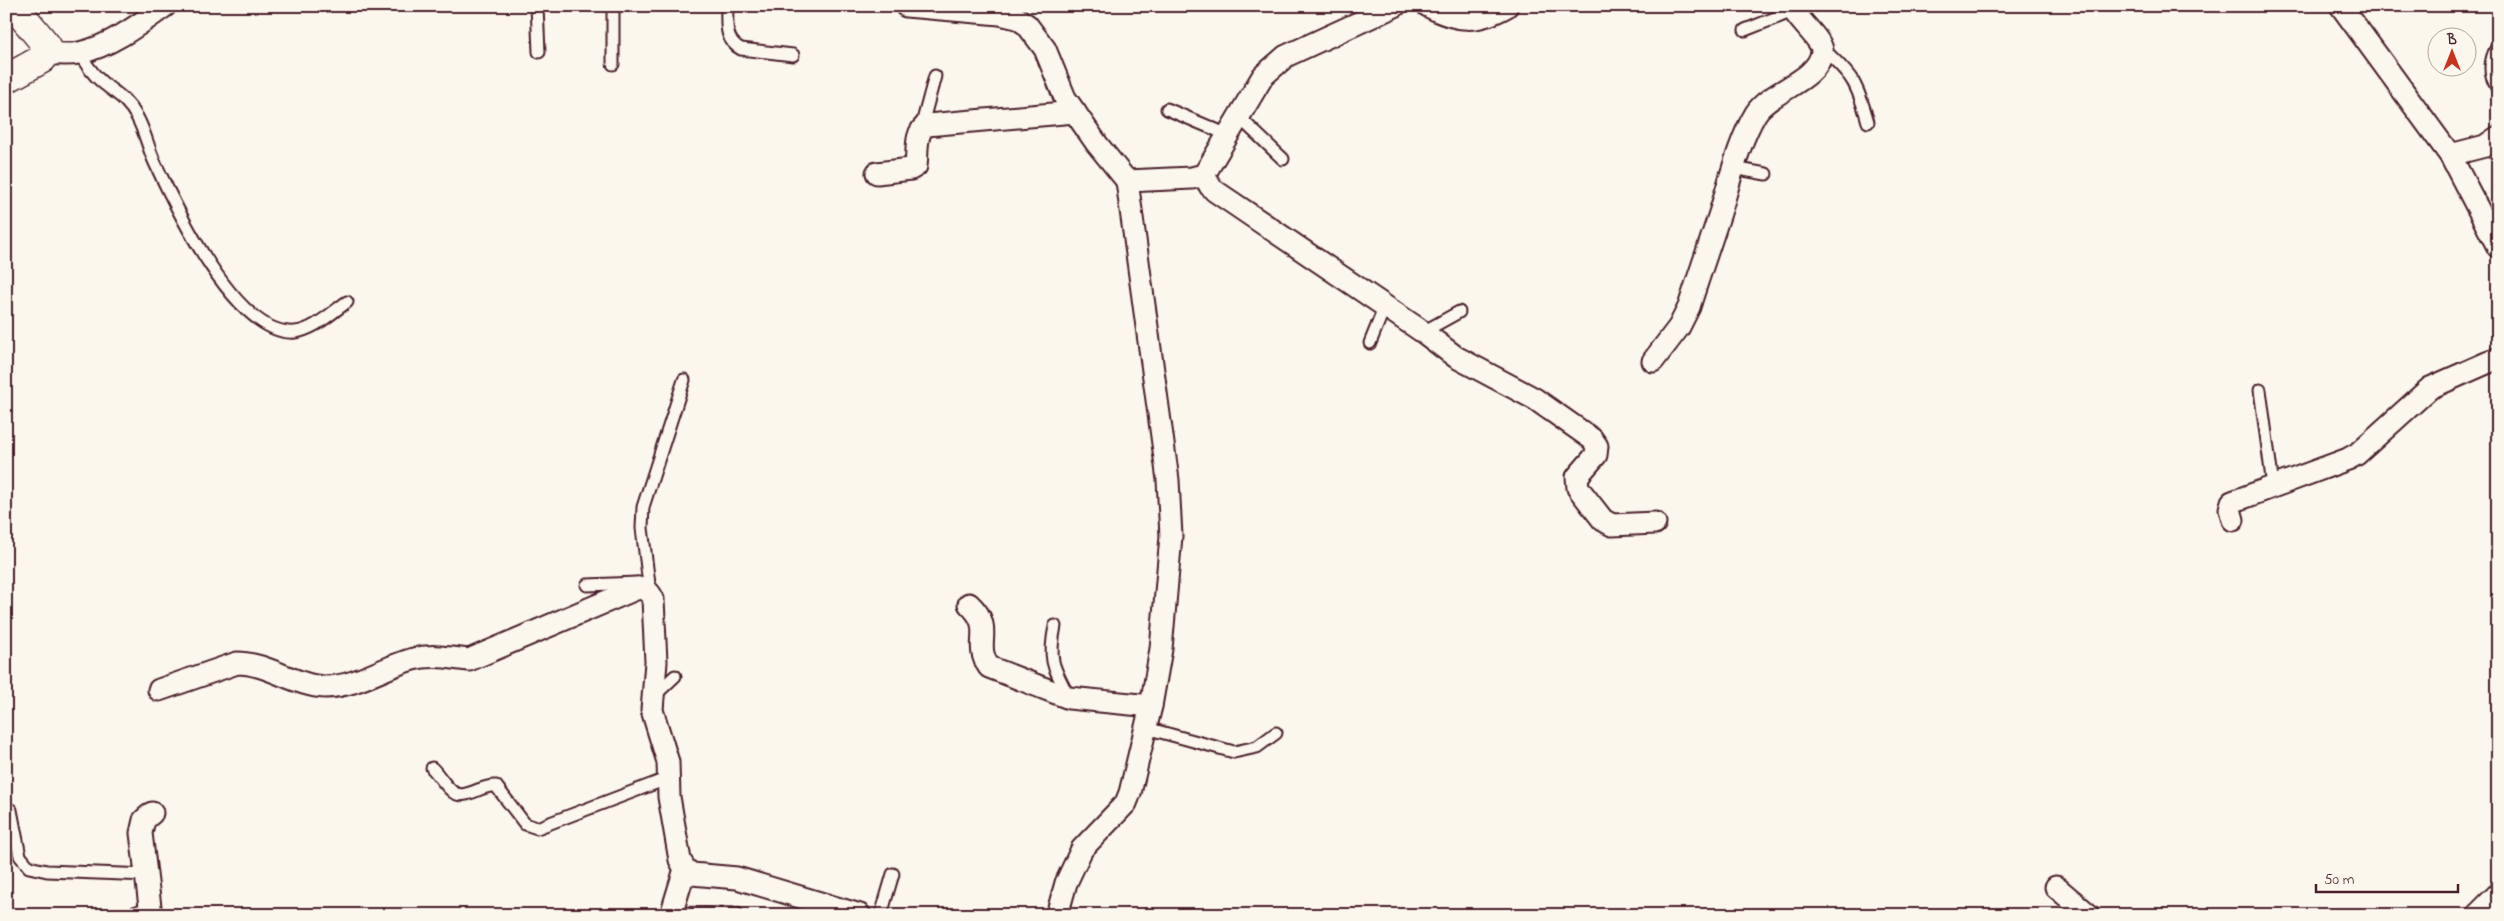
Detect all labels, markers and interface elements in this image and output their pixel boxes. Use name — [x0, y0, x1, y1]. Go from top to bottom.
north arrow — [2426, 28, 2476, 78]
text: B — [2446, 30, 2457, 51]
scale bar — [2316, 861, 2459, 893]
text: 50 m — [2324, 869, 2355, 891]

